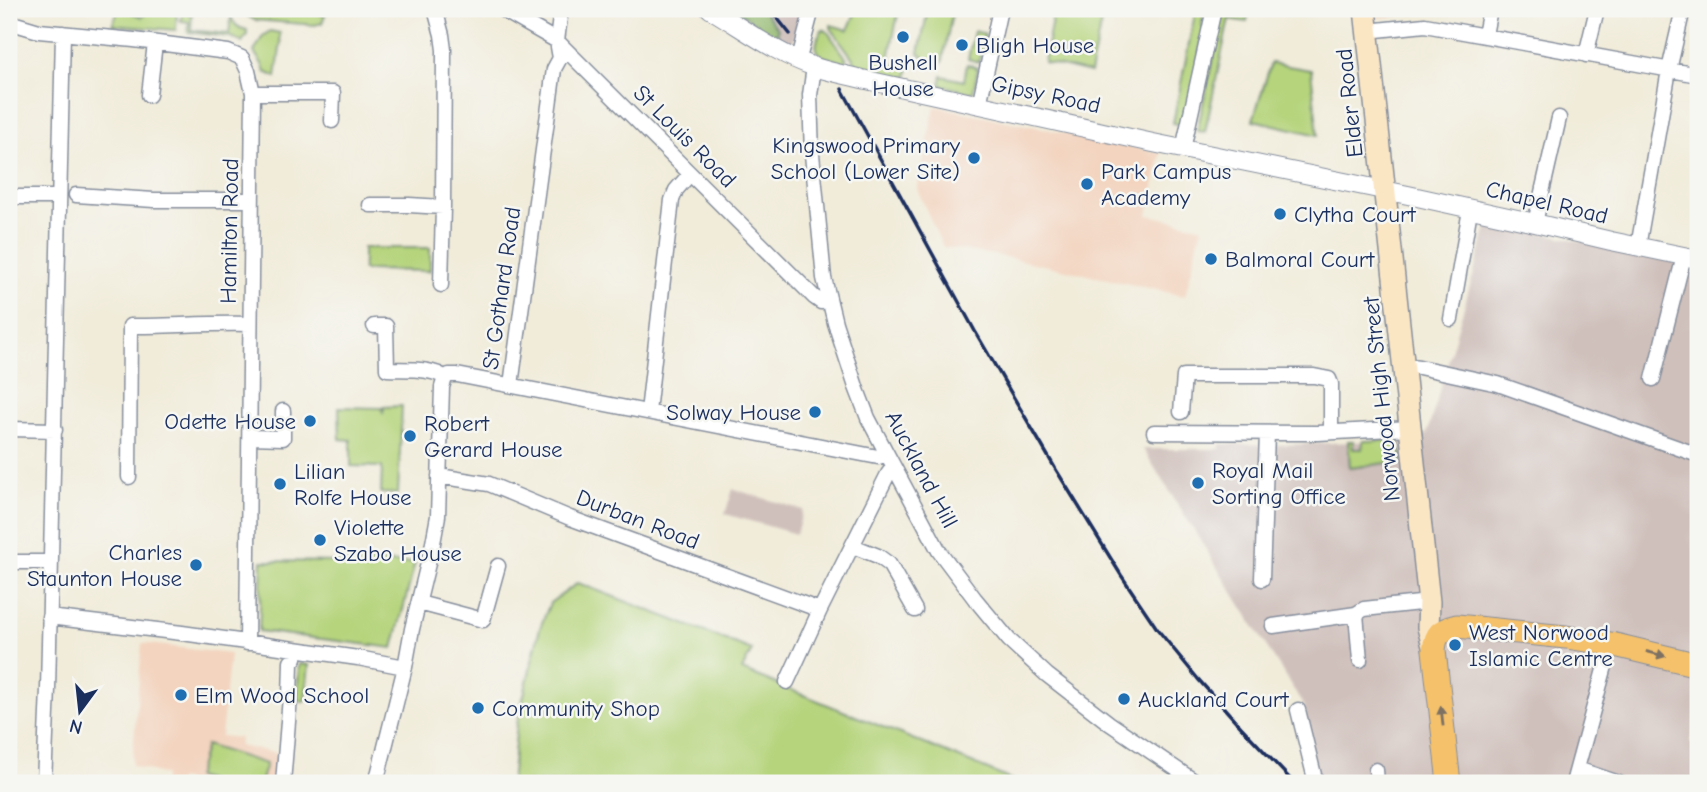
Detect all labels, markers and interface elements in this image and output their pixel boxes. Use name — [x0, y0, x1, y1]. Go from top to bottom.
marker: Bushell House — [895, 29, 911, 45]
place label: Bligh House — [976, 32, 1094, 59]
marker: Bligh House — [954, 37, 970, 53]
street label: Elder Road — [1330, 47, 1369, 159]
place label: Bushell House — [868, 49, 938, 102]
street label: Gipsy Road — [989, 70, 1103, 119]
street label: St Louis Road — [628, 79, 742, 193]
place label: Kingswood Primary School (Lower Site) — [771, 132, 961, 185]
marker: Kingswood Primary School (Lower Site) — [966, 150, 982, 166]
street label: Hamilton Road — [215, 158, 244, 304]
place label: Park Campus Academy — [1101, 158, 1231, 211]
street label: Chapel Road — [1483, 175, 1611, 230]
marker: Park Campus Academy — [1079, 176, 1095, 192]
place label: Clytha Court — [1294, 201, 1417, 228]
street label: St Gothard Road — [477, 205, 526, 371]
marker: Clytha Court — [1272, 206, 1288, 222]
place label: Balmoral Court — [1225, 246, 1376, 273]
marker: Balmoral Court — [1203, 251, 1219, 267]
street label: Norwood High Street — [1357, 294, 1406, 503]
place label: Solway House — [666, 399, 801, 426]
marker: Solway House — [807, 404, 823, 420]
street label: Auckland Hill — [879, 406, 964, 532]
place label: Odette House — [164, 408, 296, 435]
place label: Robert Gerard House — [424, 410, 562, 463]
marker: Odette House — [302, 413, 318, 429]
marker: Robert Gerard House — [402, 428, 418, 444]
place label: Royal Mail Sorting Office — [1212, 457, 1346, 510]
place label: Lilian Rolfe House — [294, 458, 411, 511]
marker: Royal Mail Sorting Office — [1190, 475, 1206, 491]
marker: Lilian Rolfe House — [272, 476, 288, 492]
street label: Durban Road — [572, 484, 703, 555]
place label: Violette Szabo House — [334, 514, 462, 567]
marker: Violette Szabo House — [312, 532, 328, 548]
place label: Charles Staunton House — [27, 539, 182, 592]
marker: Charles Staunton House — [188, 557, 204, 573]
place label: West Norwood Islamic Centre — [1469, 619, 1613, 672]
marker: West Norwood Islamic Centre — [1447, 637, 1463, 653]
one-way arrow — [1645, 649, 1667, 660]
north arrow — [46, 676, 116, 746]
place label: Elm Wood School — [195, 682, 369, 709]
place label: Auckland Court — [1138, 686, 1290, 713]
marker: Elm Wood School — [173, 687, 189, 703]
marker: Auckland Court — [1116, 691, 1132, 707]
place label: Community Shop — [492, 695, 660, 722]
marker: Community Shop — [470, 700, 486, 716]
one-way arrow — [1436, 705, 1447, 727]
text: N — [67, 714, 85, 739]

